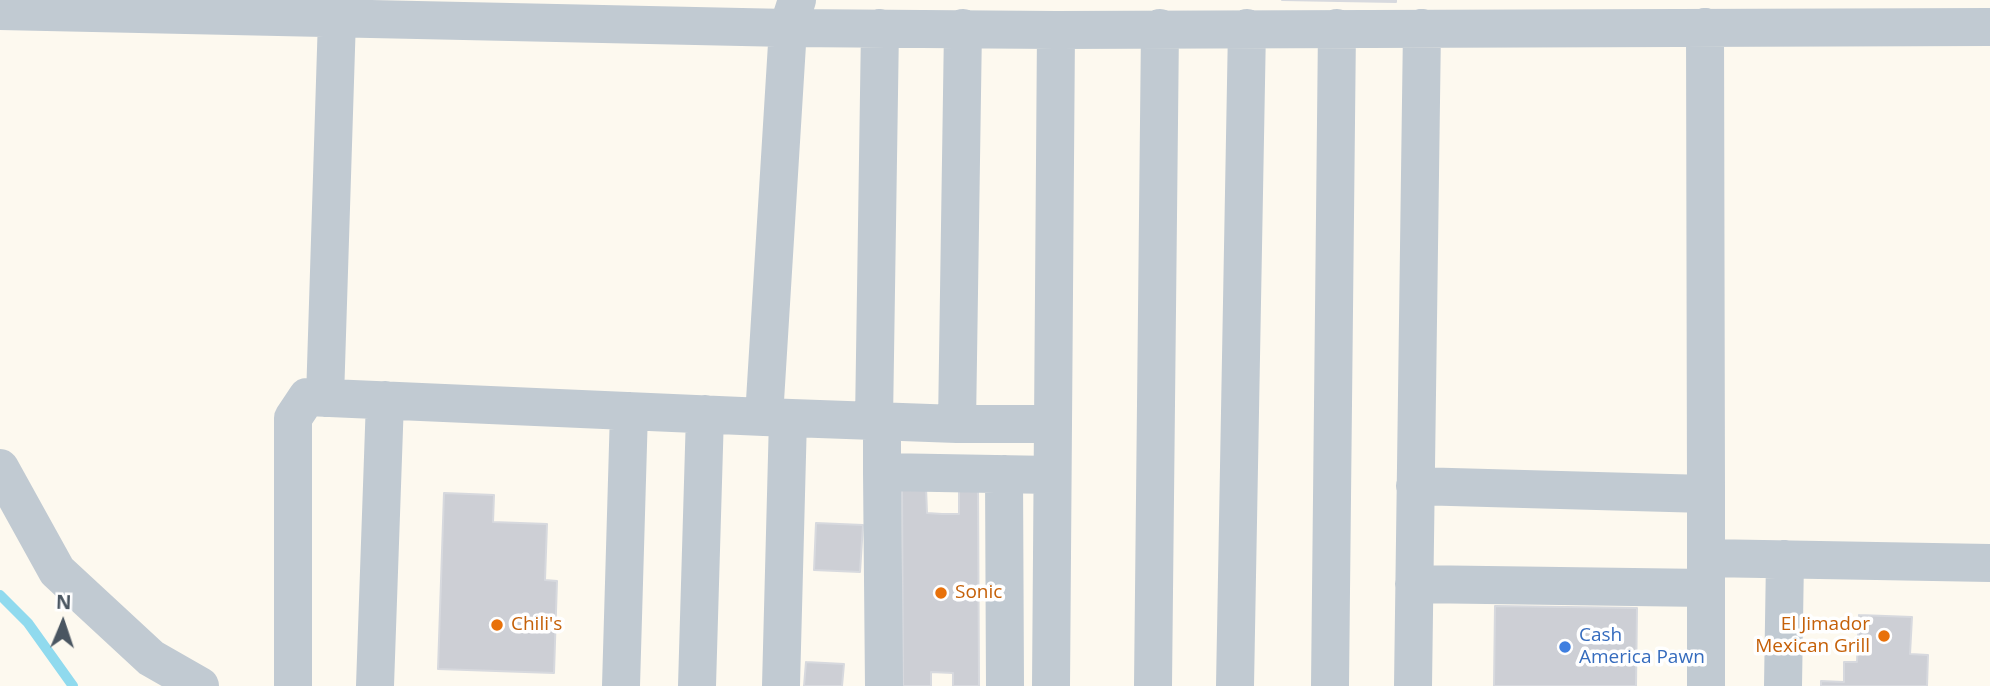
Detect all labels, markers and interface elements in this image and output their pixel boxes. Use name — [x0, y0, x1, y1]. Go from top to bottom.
place label: Sonic — [955, 582, 1002, 604]
marker: Sonic — [933, 585, 949, 601]
north arrow — [28, 588, 98, 658]
text: N — [56, 589, 72, 615]
place label: Chili's — [511, 614, 562, 636]
place label: El Jimador Mexican Grill — [1755, 614, 1870, 658]
marker: Chili's — [489, 617, 505, 633]
place label: Cash America Pawn — [1579, 625, 1705, 669]
marker: El Jimador Mexican Grill — [1876, 628, 1892, 644]
marker: Cash America Pawn — [1557, 639, 1573, 655]

